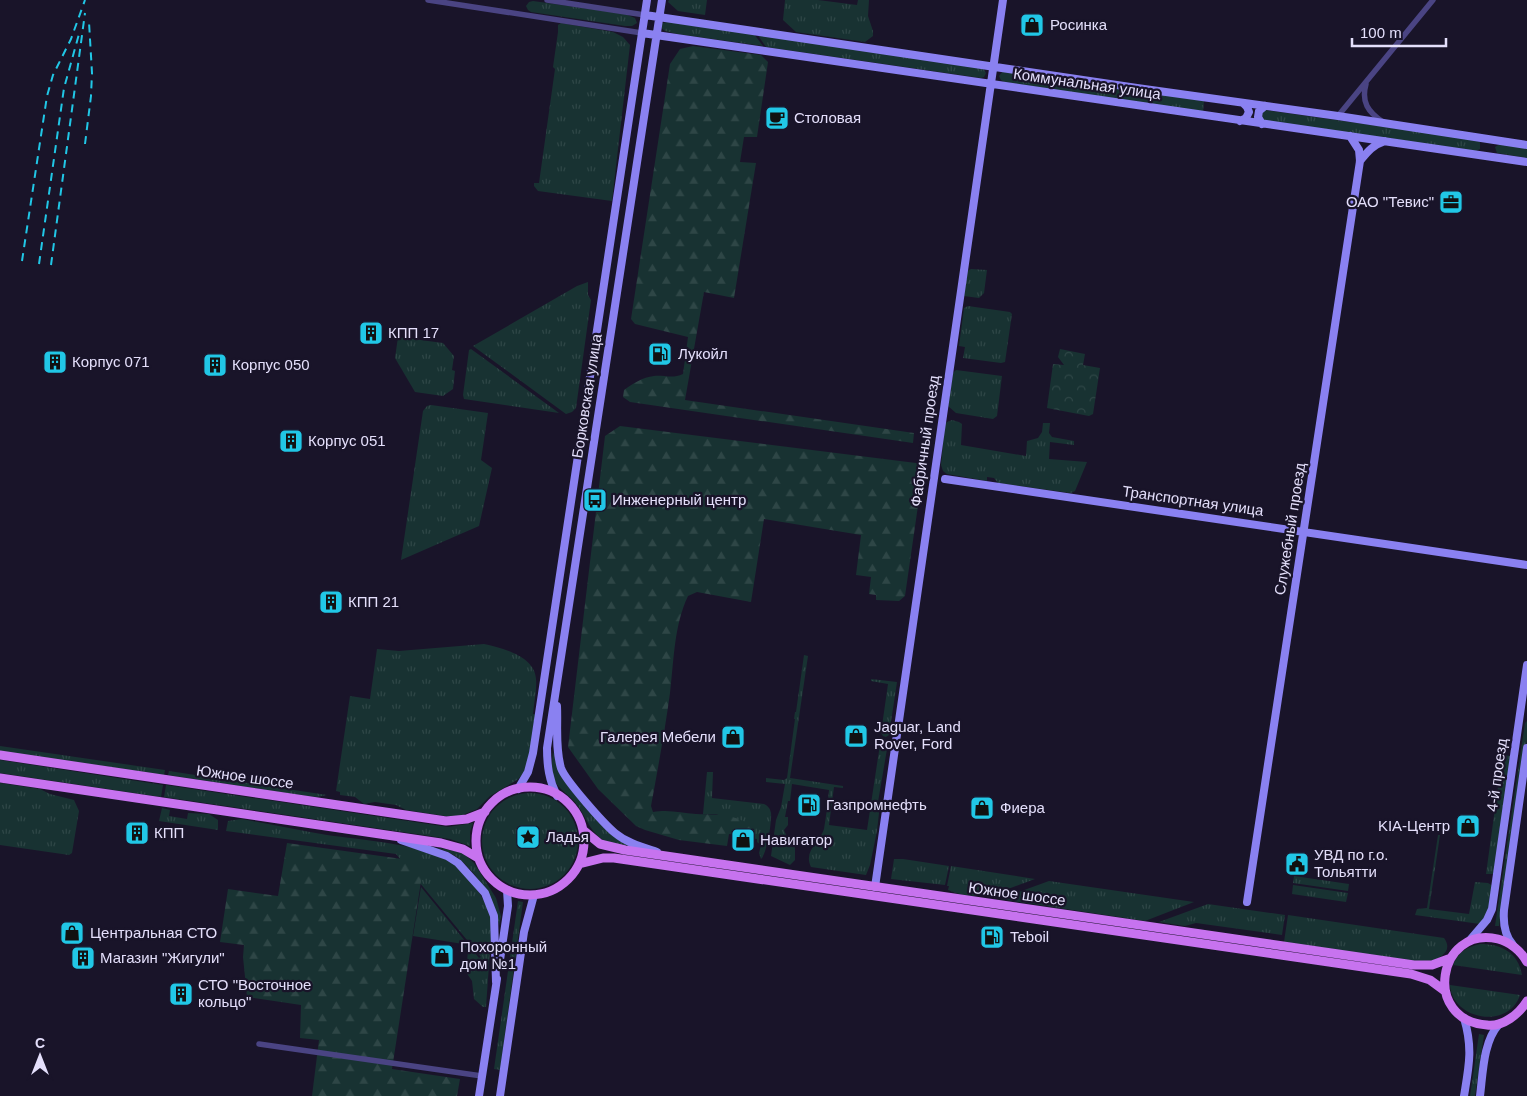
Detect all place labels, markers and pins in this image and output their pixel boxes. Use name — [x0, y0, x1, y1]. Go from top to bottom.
shop icon: Росинка — [1019, 12, 1045, 38]
place label: Росинка — [1050, 16, 1108, 33]
cafe icon: Столовая — [764, 105, 790, 131]
place label: Столовая — [794, 109, 861, 126]
office icon: ОАО "Тевис" — [1438, 189, 1464, 215]
place label: ОАО "Тевис" — [1346, 193, 1434, 210]
building icon: КПП 17 — [358, 320, 384, 346]
place label: КПП 17 — [388, 324, 439, 341]
fuel station icon: Лукойл — [647, 341, 673, 367]
place label: Лукойл — [678, 345, 728, 362]
building icon: Корпус 071 — [42, 349, 68, 375]
building icon: Корпус 050 — [202, 352, 228, 378]
place label: Корпус 071 — [72, 353, 150, 370]
place label: Корпус 050 — [232, 356, 310, 373]
building icon: Корпус 051 — [278, 428, 304, 454]
place label: Корпус 051 — [308, 432, 386, 449]
bus stop icon: Инженерный центр — [582, 487, 608, 513]
place label: Инженерный центр — [612, 491, 746, 508]
building icon: КПП 21 — [318, 589, 344, 615]
place label: КПП 21 — [348, 593, 399, 610]
place label: Jaguar, Land Rover, Ford — [874, 718, 961, 752]
shop icon: Jaguar, Land Rover, Ford — [843, 723, 869, 749]
shop icon: Галерея Мебели — [720, 724, 746, 750]
place label: Галерея Мебели — [600, 728, 716, 745]
fuel station icon: Газпромнефть — [796, 792, 822, 818]
shop icon: Фиера — [969, 795, 995, 821]
place label: Газпромнефть — [826, 796, 927, 813]
place label: Фиера — [1000, 799, 1045, 816]
shop icon: KIA-Центр — [1455, 813, 1481, 839]
place label: KIA-Центр — [1378, 817, 1450, 834]
building icon: КПП — [124, 820, 150, 846]
place label: КПП — [154, 824, 184, 841]
place icon: Ладья — [515, 824, 541, 850]
shop icon: Навигатор — [730, 827, 756, 853]
place label: Ладья — [546, 828, 589, 845]
place label: Навигатор — [760, 831, 832, 848]
place label: УВД по г.о. Тольятти — [1314, 846, 1388, 880]
public building icon: УВД по г.о. Тольятти — [1284, 851, 1310, 877]
shop icon: Центральная СТО — [59, 920, 85, 946]
place label: Центральная СТО — [90, 924, 217, 941]
fuel station icon: Teboil — [979, 924, 1005, 950]
place label: Teboil — [1010, 928, 1049, 945]
place label: Похоронный дом №1 — [460, 938, 547, 972]
shop icon: Похоронный дом №1 — [429, 943, 455, 969]
building icon: Магазин "Жигули" — [70, 945, 96, 971]
place label: Магазин "Жигули" — [100, 949, 225, 966]
place label: СТО "Восточное кольцо" — [198, 976, 311, 1010]
building icon: СТО "Восточное кольцо" — [168, 981, 194, 1007]

